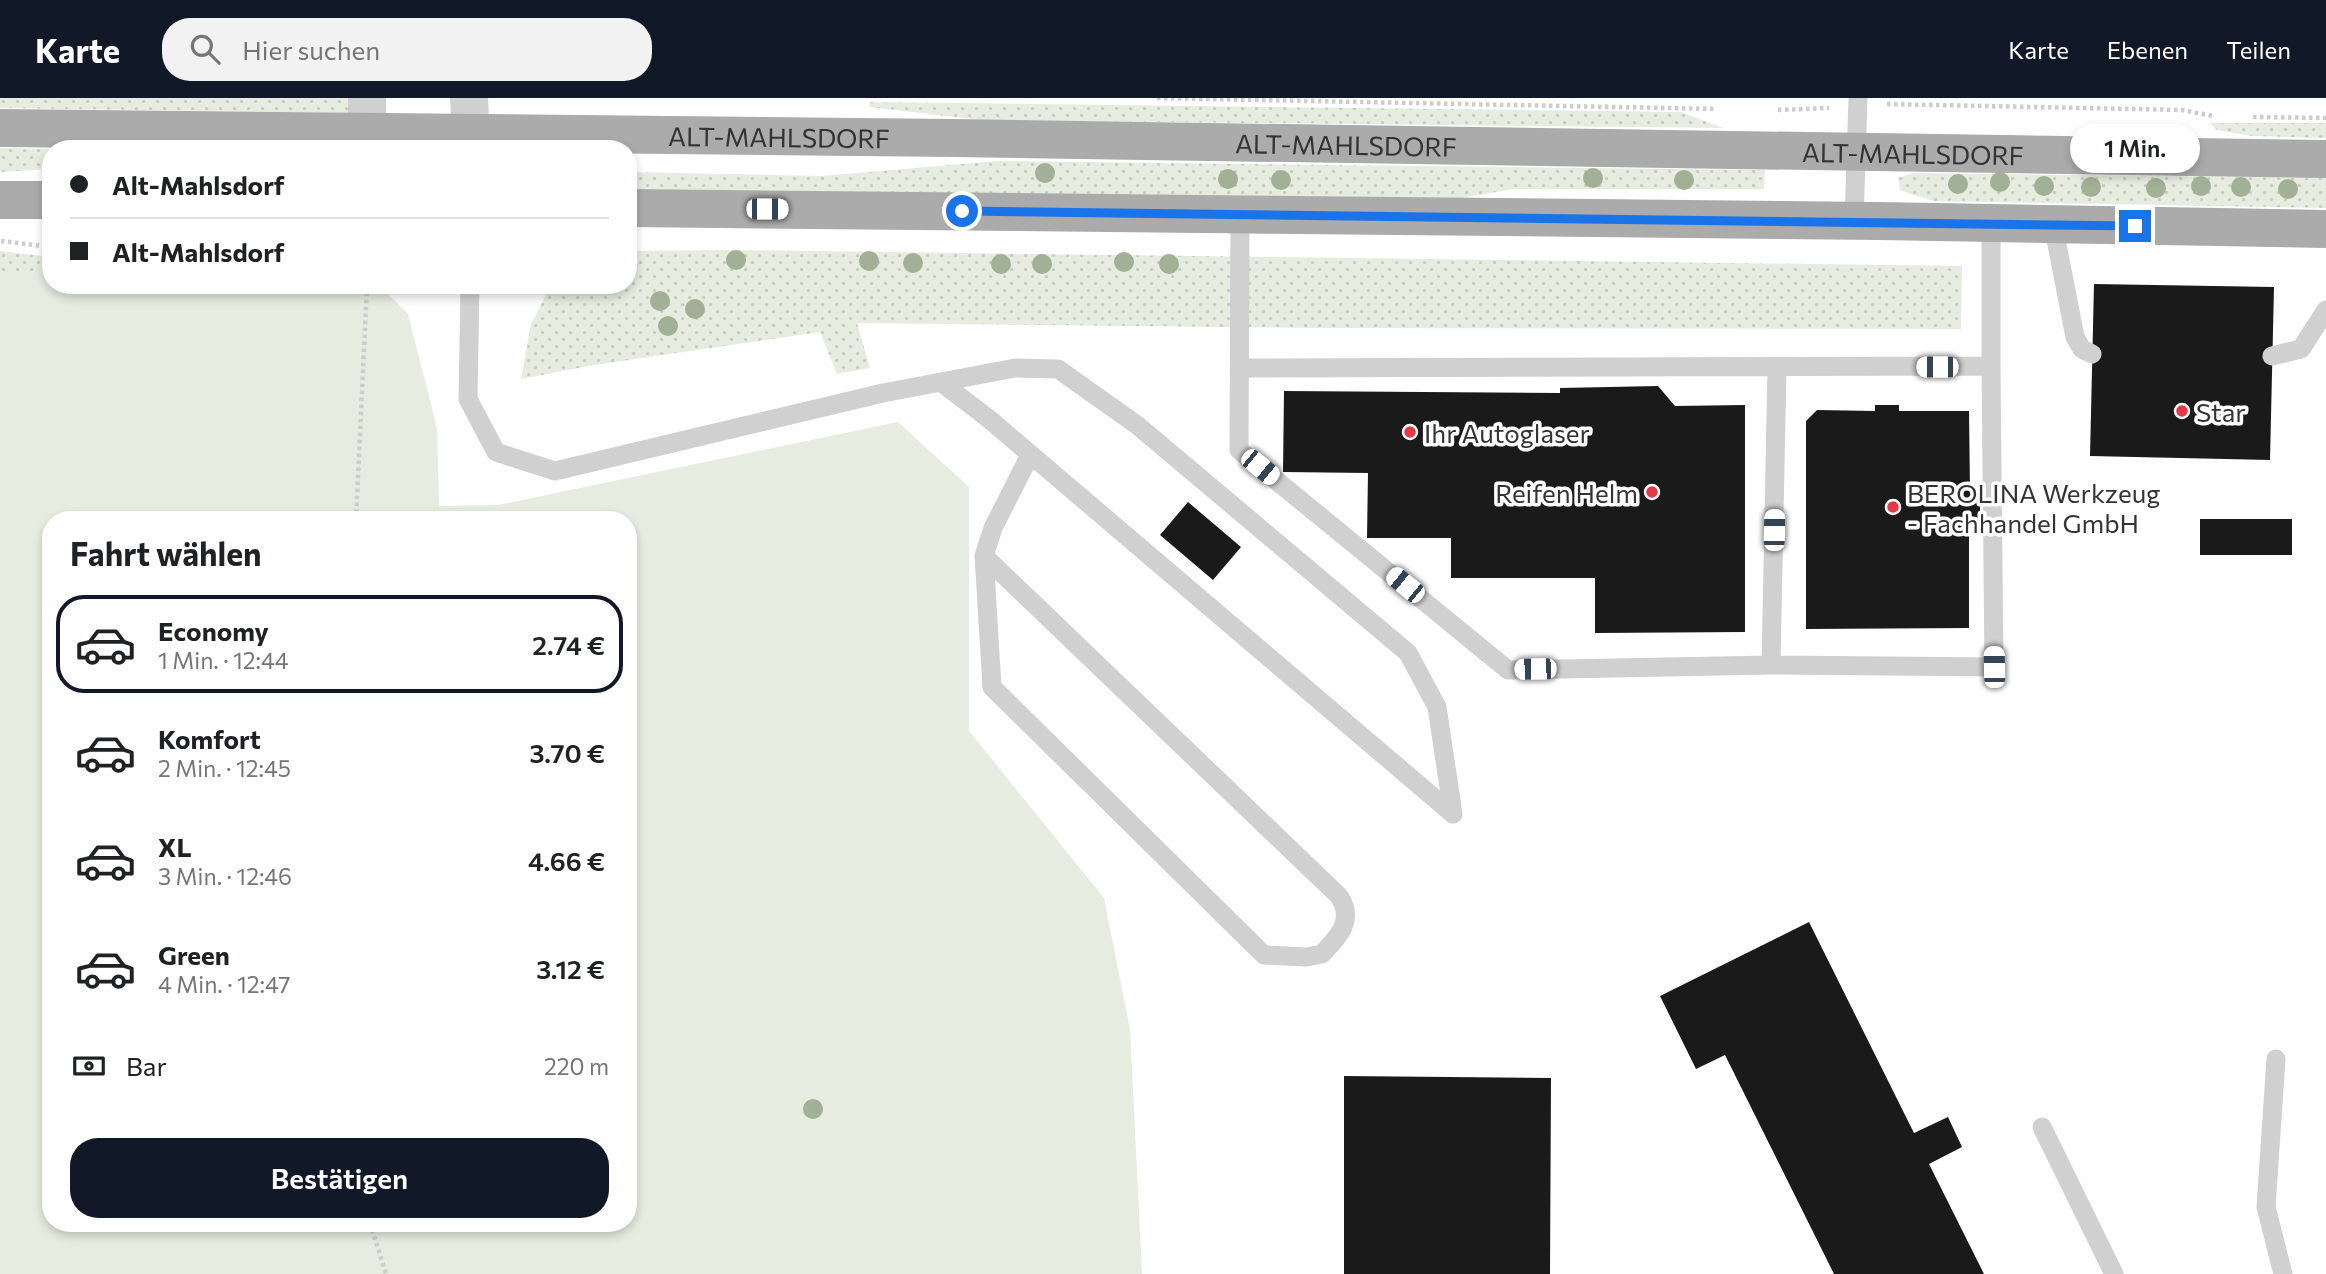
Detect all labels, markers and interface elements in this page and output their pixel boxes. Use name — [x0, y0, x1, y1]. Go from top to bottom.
search box — [162, 18, 652, 81]
text: Karte — [35, 29, 120, 70]
icon: search — [186, 30, 224, 68]
text: Hier suchen — [242, 34, 380, 65]
text: Karte — [2008, 35, 2069, 64]
text: Ebenen — [2107, 35, 2188, 64]
text: Teilen — [2226, 35, 2291, 64]
street label: ALT-MAHLSDORF — [668, 120, 890, 153]
callout: 1 Min. — [2070, 124, 2200, 174]
street label: ALT-MAHLSDORF — [1235, 127, 1457, 161]
text: 1 Min. — [2104, 134, 2166, 162]
street label: ALT-MAHLSDORF — [1802, 135, 2024, 170]
text: Alt-Mahlsdorf — [112, 169, 285, 200]
route start — [946, 195, 978, 227]
car — [747, 199, 789, 220]
route end — [2119, 210, 2151, 242]
text: Alt-Mahlsdorf — [112, 236, 285, 267]
car — [1917, 357, 1959, 378]
place label: Star — [2196, 396, 2246, 427]
marker: Star — [2174, 403, 2190, 419]
place label: Ihr Autoglaser — [1424, 417, 1590, 448]
marker: Ihr Autoglaser — [1402, 424, 1418, 440]
car — [1238, 446, 1283, 488]
place label: Reifen Helm — [1495, 477, 1638, 508]
place label: BEROLINA Werkzeug - Fachhandel GmbH — [1907, 477, 2160, 538]
marker: Reifen Helm — [1644, 484, 1660, 500]
marker: BEROLINA Werkzeug - Fachhandel GmbH — [1885, 499, 1901, 515]
car — [1764, 509, 1785, 551]
text: Fahrt wählen — [70, 533, 262, 573]
car — [1383, 564, 1428, 606]
icon: car — [74, 613, 137, 676]
text: Economy — [158, 615, 269, 646]
text: 2.74 € — [532, 629, 605, 660]
text: 1 Min. · 12:44 — [158, 646, 289, 674]
car — [1984, 646, 2005, 688]
car — [1514, 658, 1557, 680]
icon: car — [74, 721, 137, 784]
text: Komfort — [158, 723, 261, 754]
text: 3.70 € — [530, 737, 605, 768]
text: 2 Min. · 12:45 — [158, 754, 291, 782]
icon: car — [74, 829, 137, 892]
text: XL — [158, 831, 192, 862]
text: 4.66 € — [528, 845, 605, 876]
text: 3 Min. · 12:46 — [158, 862, 292, 890]
icon: car — [74, 937, 137, 1000]
text: Green — [158, 939, 230, 970]
text: 3.12 € — [536, 953, 605, 984]
text: 4 Min. · 12:47 — [158, 970, 290, 998]
icon: cash — [70, 1047, 108, 1085]
text: Bar — [126, 1050, 167, 1081]
text: 220 m — [544, 1052, 609, 1080]
button: Bestätigen — [70, 1138, 609, 1218]

